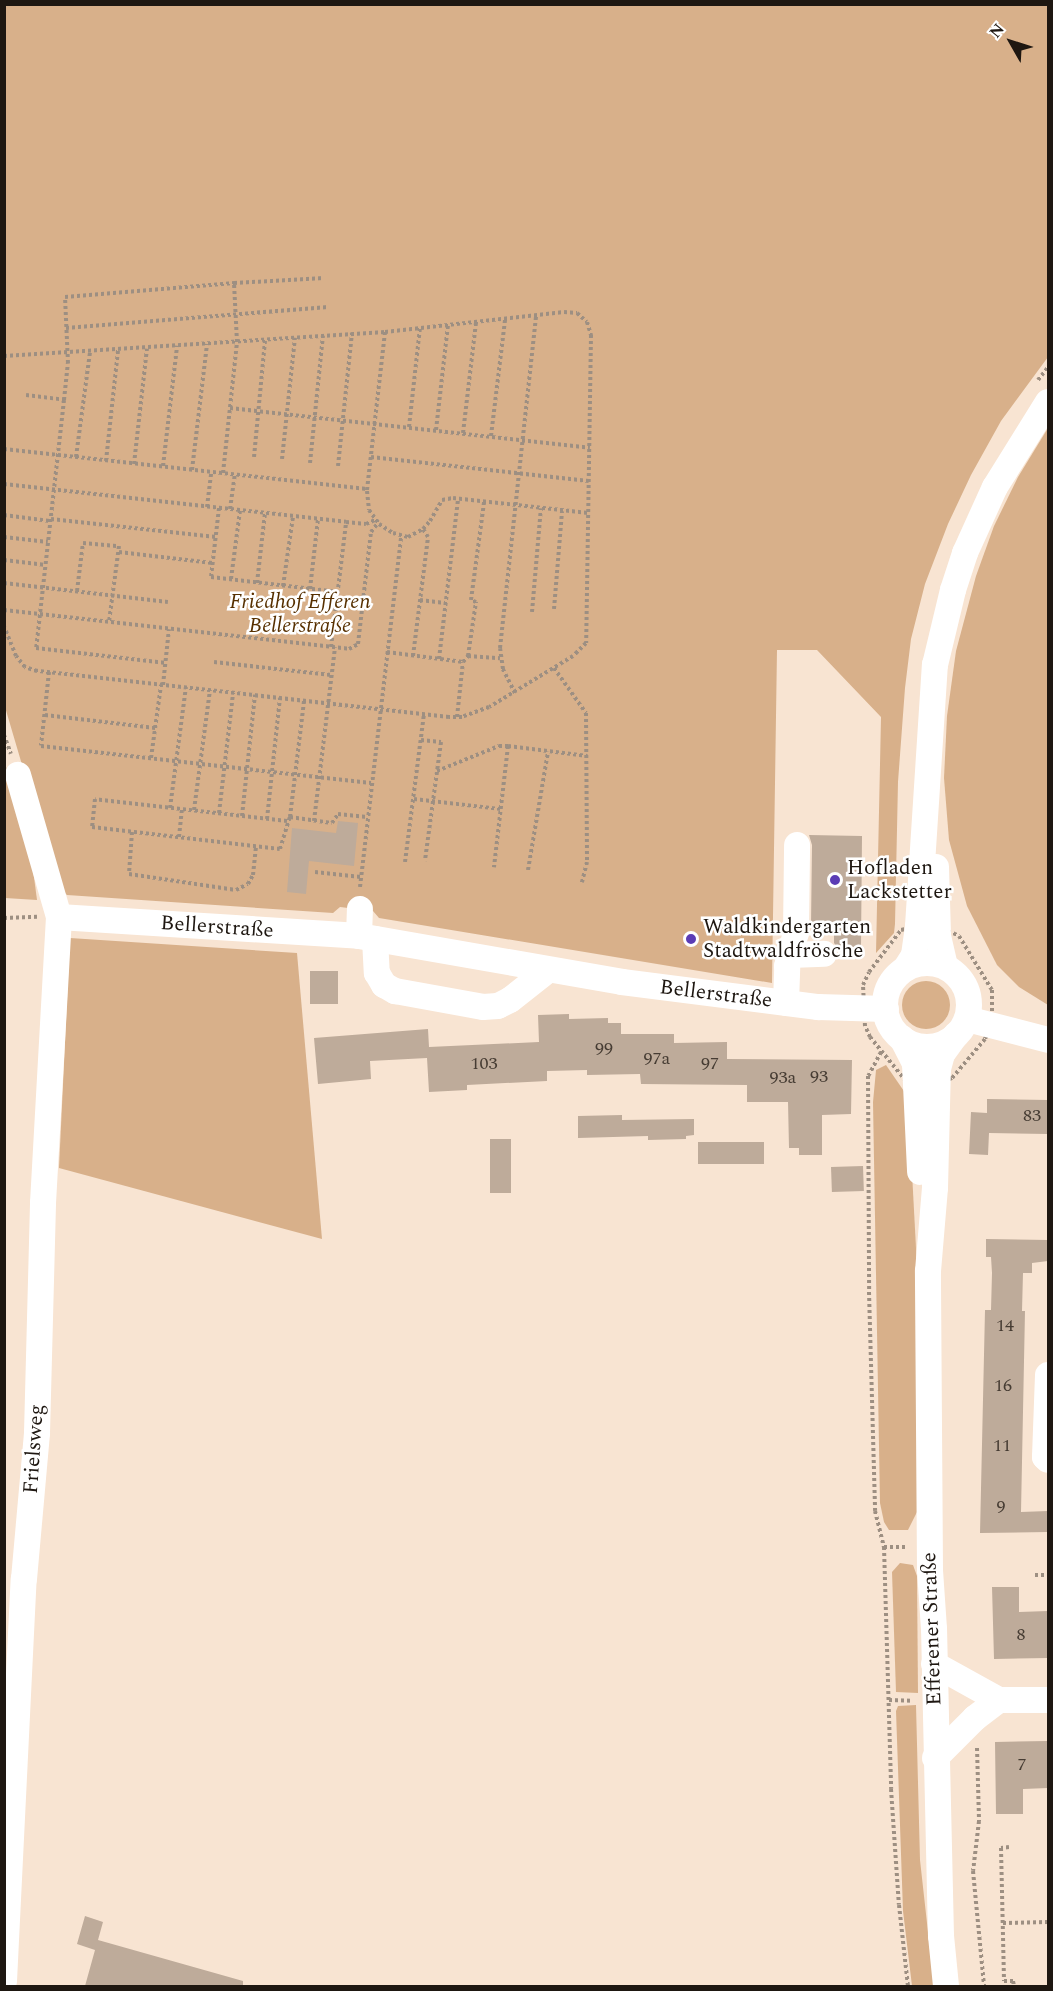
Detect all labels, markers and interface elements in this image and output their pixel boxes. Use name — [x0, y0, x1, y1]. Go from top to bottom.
north arrow — [981, 12, 1041, 72]
text: N — [984, 18, 1010, 43]
park label: Friedhof Efferen Bellerstraße — [229, 589, 371, 639]
place label: Hofladen Lackstetter — [847, 855, 952, 905]
marker: Hofladen Lackstetter — [828, 873, 842, 887]
street label: Bellerstraße — [160, 910, 274, 944]
place label: Waldkindergarten Stadtwaldfrösche — [703, 914, 871, 964]
marker: Waldkindergarten Stadtwaldfrösche — [684, 932, 698, 946]
street label: Bellerstraße — [658, 975, 774, 1013]
house number: 99 — [595, 1038, 613, 1060]
house number: 97a — [644, 1048, 670, 1070]
house number: 103 — [471, 1053, 497, 1075]
house number: 97 — [701, 1053, 719, 1075]
house number: 93 — [810, 1066, 828, 1088]
house number: 93a — [770, 1067, 796, 1089]
house number: 83 — [1023, 1105, 1041, 1127]
house number: 14 — [996, 1315, 1014, 1337]
house number: 16 — [994, 1375, 1012, 1397]
street label: Frielsweg — [18, 1403, 50, 1495]
house number: 11 — [993, 1435, 1011, 1457]
house number: 9 — [997, 1496, 1005, 1518]
street label: Efferener Straße — [917, 1552, 947, 1706]
house number: 8 — [1017, 1624, 1025, 1646]
house number: 7 — [1018, 1754, 1026, 1776]

